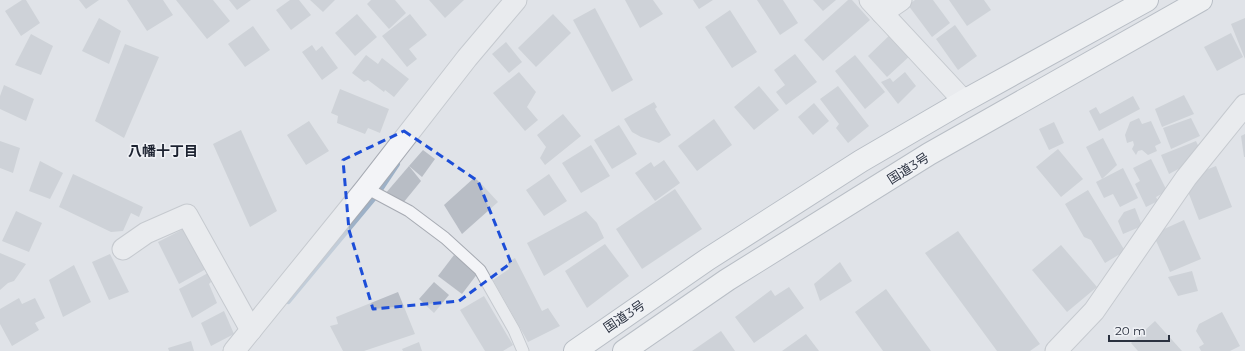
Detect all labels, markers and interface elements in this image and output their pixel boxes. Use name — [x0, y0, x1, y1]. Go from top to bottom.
district label: 八幡十丁目 — [128, 142, 198, 160]
street label: 国道3号 — [884, 149, 932, 187]
street label: 国道3号 — [600, 296, 648, 336]
scale bar — [1109, 317, 1169, 343]
text: 20 m — [1115, 323, 1146, 338]

